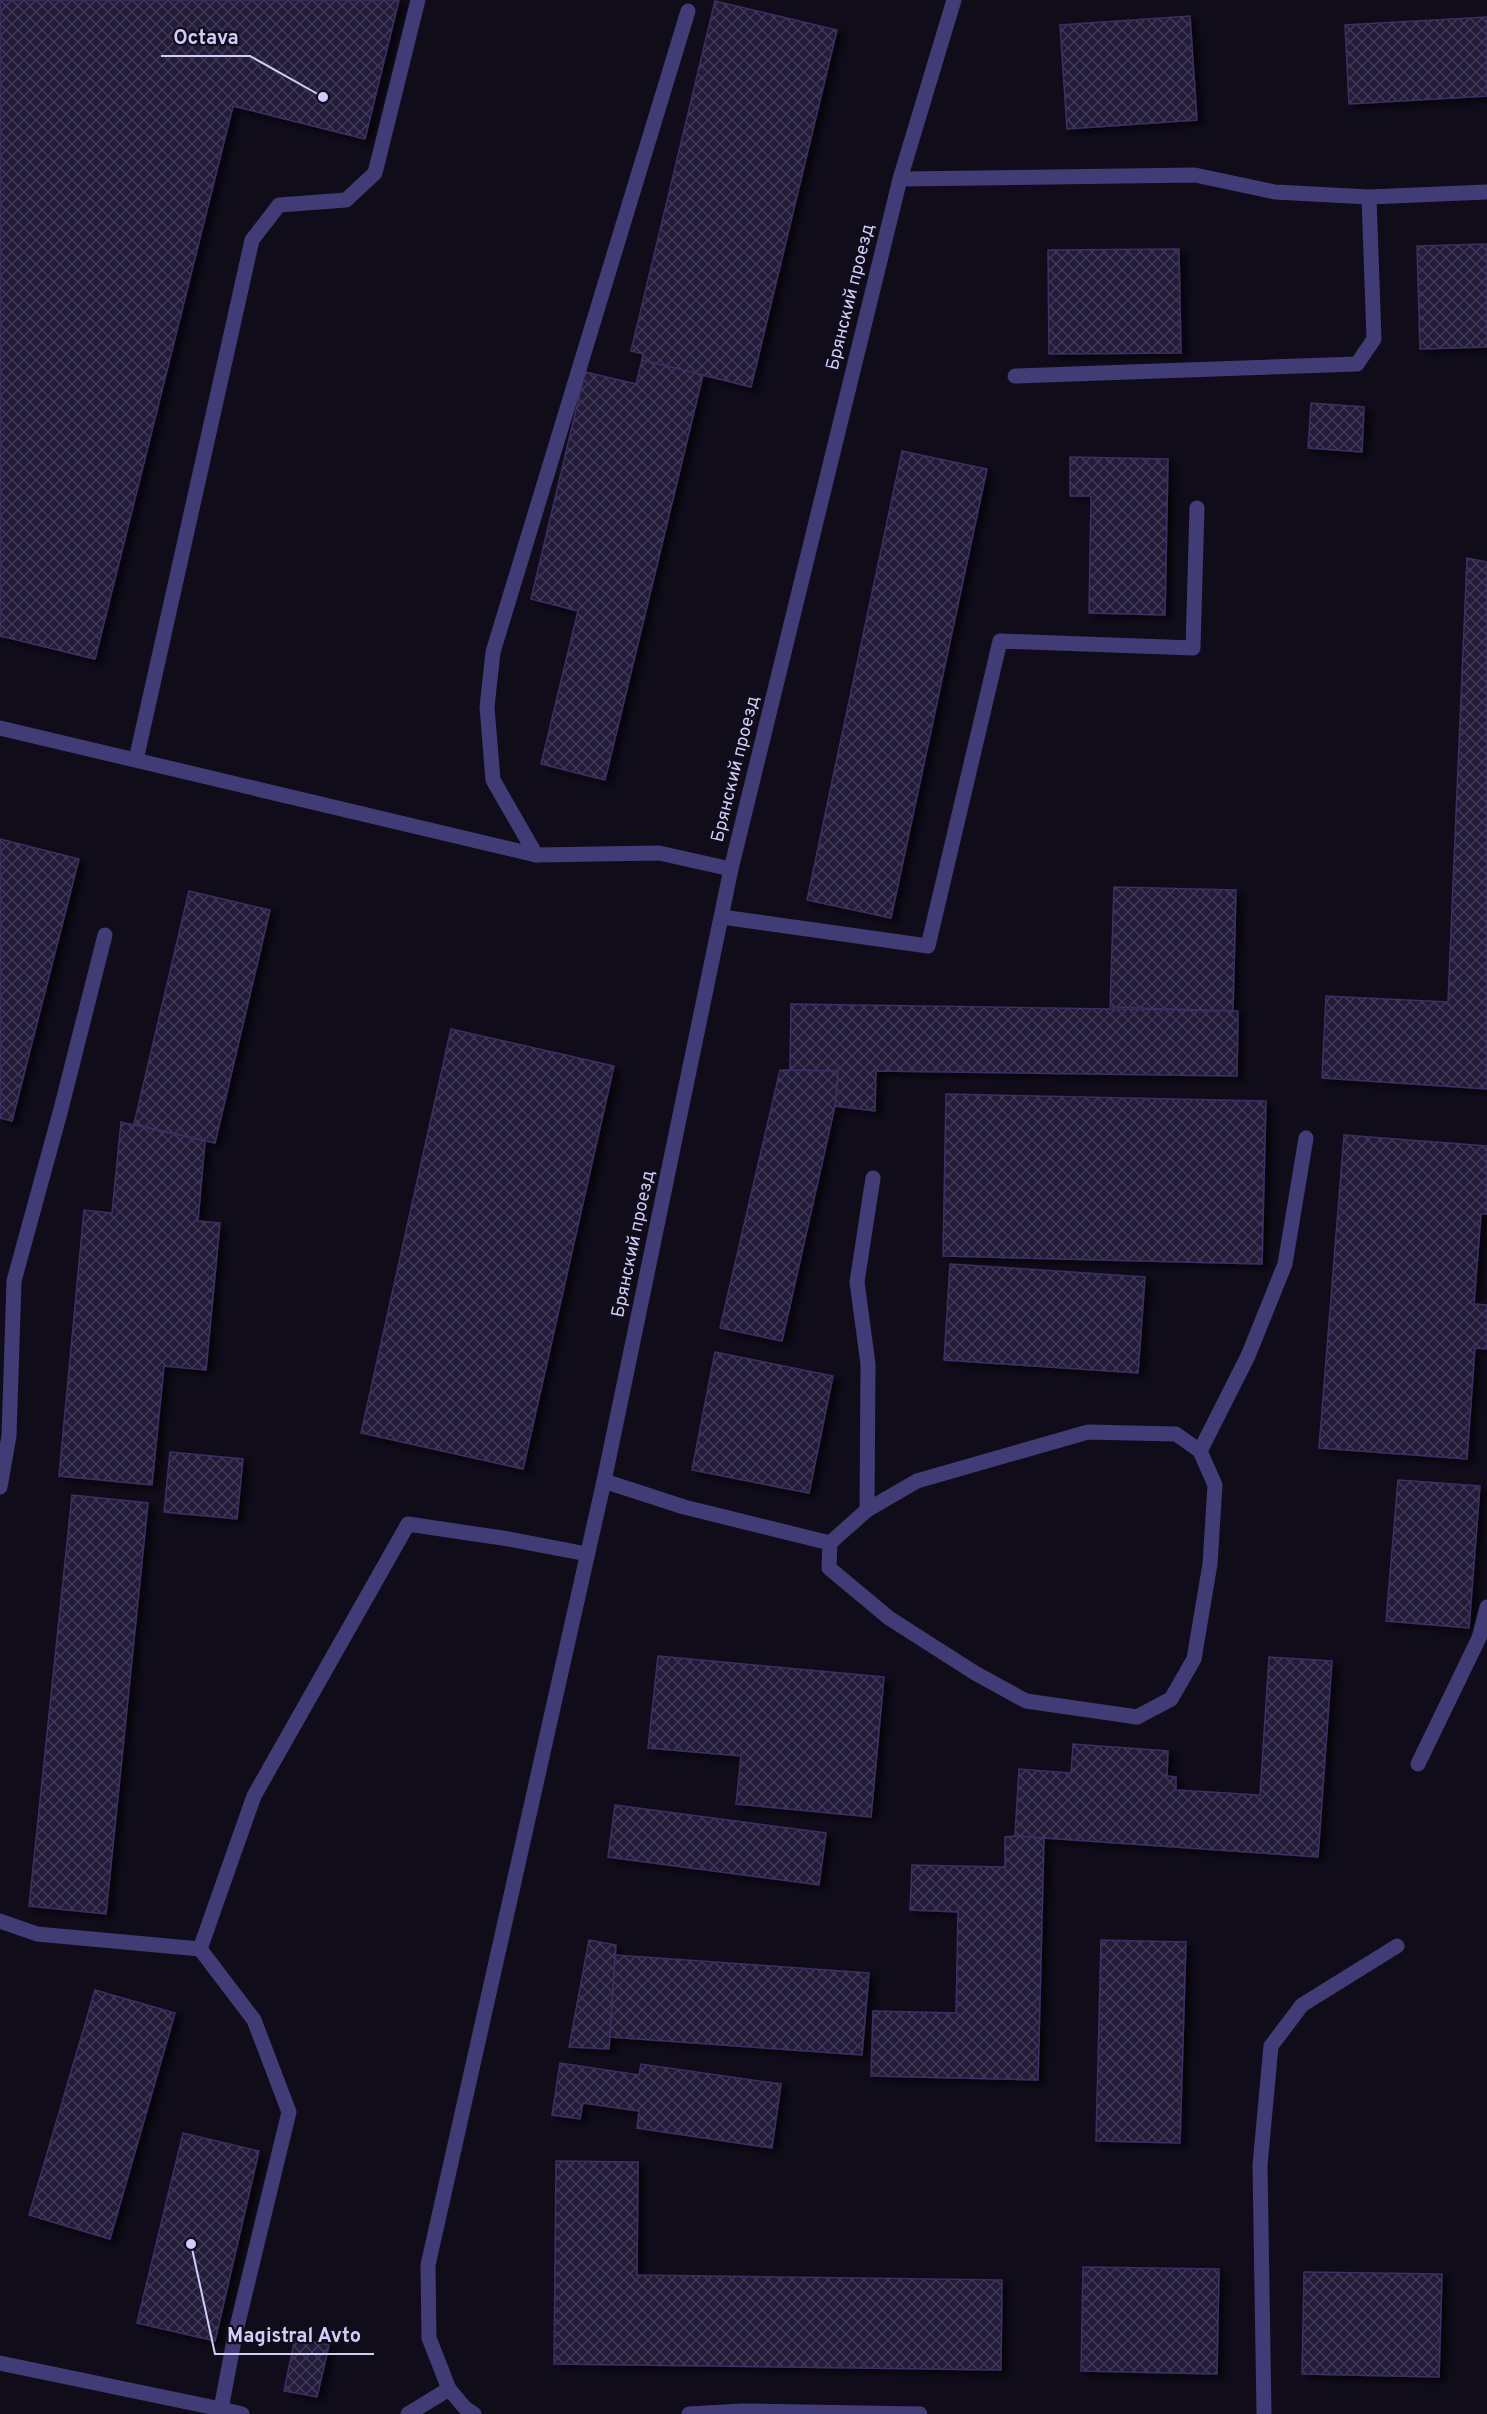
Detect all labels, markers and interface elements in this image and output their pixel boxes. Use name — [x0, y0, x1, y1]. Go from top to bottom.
callout: Octava — [161, 18, 250, 56]
text: Octava — [173, 26, 239, 52]
street label: Брянский проезд — [822, 221, 880, 373]
street label: Брянский проезд — [707, 693, 765, 845]
street label: Брянский проезд — [607, 1168, 661, 1320]
callout: Magistral Avto — [215, 2316, 374, 2354]
text: Magistral Avto — [227, 2324, 361, 2350]

